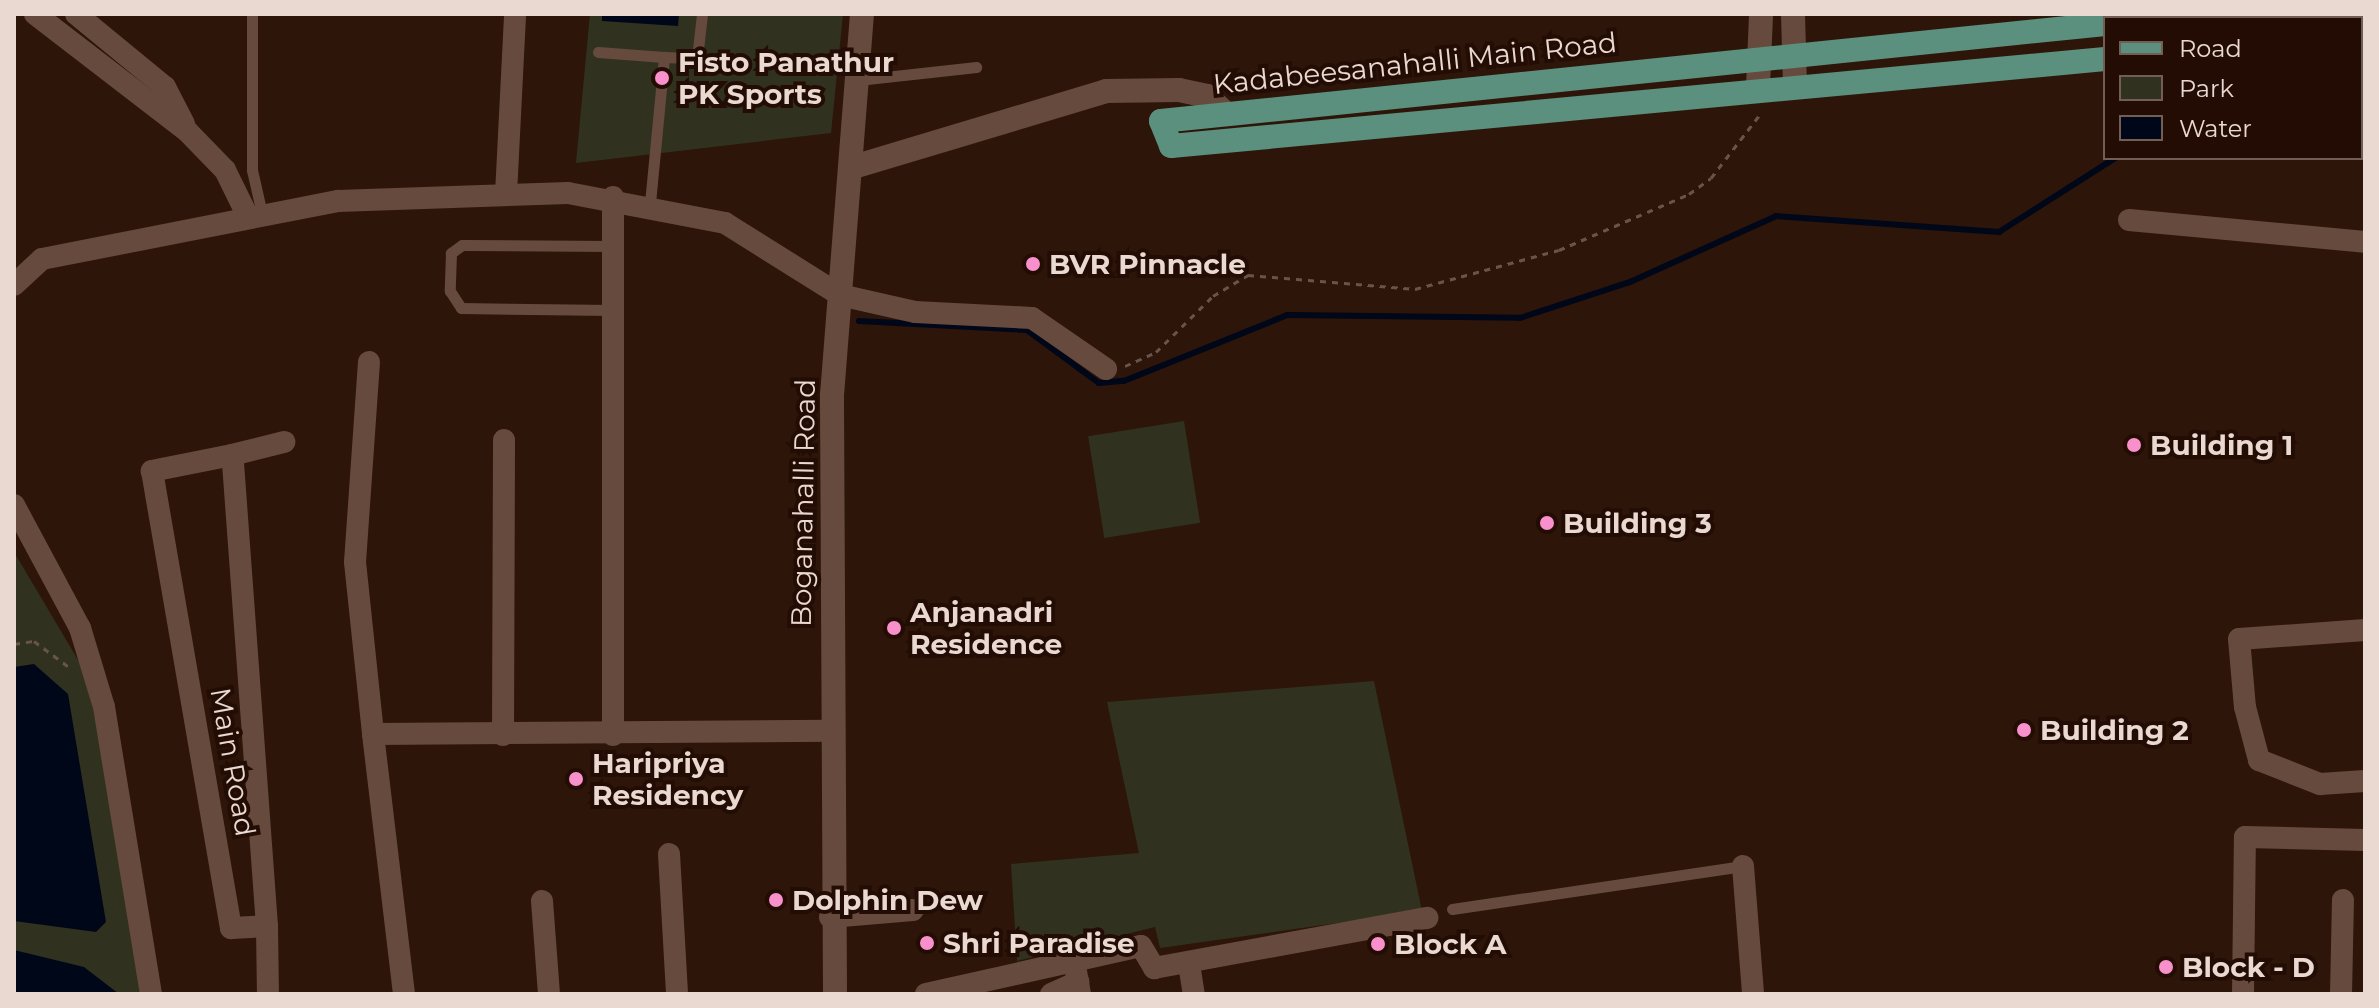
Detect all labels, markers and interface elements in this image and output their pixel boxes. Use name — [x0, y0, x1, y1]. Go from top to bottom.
legend — [2103, 16, 2363, 160]
street label: Kadabeesanahalli Main Road — [1212, 25, 1618, 101]
text: Road — [2179, 34, 2242, 63]
place label: Fisto Panathur PK Sports — [678, 45, 894, 111]
marker: Fisto Panathur PK Sports — [653, 69, 671, 87]
text: Park — [2179, 74, 2234, 103]
text: Water — [2179, 114, 2252, 143]
place label: BVR Pinnacle — [1049, 247, 1246, 281]
marker: BVR Pinnacle — [1024, 255, 1042, 273]
street label: Boganahalli Road — [784, 379, 822, 627]
place label: Building 1 — [2150, 428, 2293, 462]
marker: Building 1 — [2125, 436, 2143, 454]
place label: Building 3 — [1563, 506, 1712, 540]
marker: Building 3 — [1538, 514, 1556, 532]
place label: Anjanadri Residence — [910, 595, 1062, 661]
marker: Anjanadri Residence — [885, 619, 903, 637]
street label: Main Road — [203, 685, 263, 839]
place label: Building 2 — [2040, 713, 2189, 747]
marker: Building 2 — [2015, 721, 2033, 739]
place label: Haripriya Residency — [592, 746, 743, 812]
marker: Haripriya Residency — [567, 770, 585, 788]
place label: Dolphin Dew — [792, 883, 983, 917]
marker: Dolphin Dew — [767, 891, 785, 909]
place label: Shri Paradise — [943, 926, 1135, 960]
place label: Block A — [1394, 927, 1506, 961]
marker: Shri Paradise — [918, 934, 936, 952]
marker: Block A — [1369, 935, 1387, 953]
place label: Block - D — [2182, 950, 2315, 984]
marker: Block - D — [2157, 958, 2175, 976]

